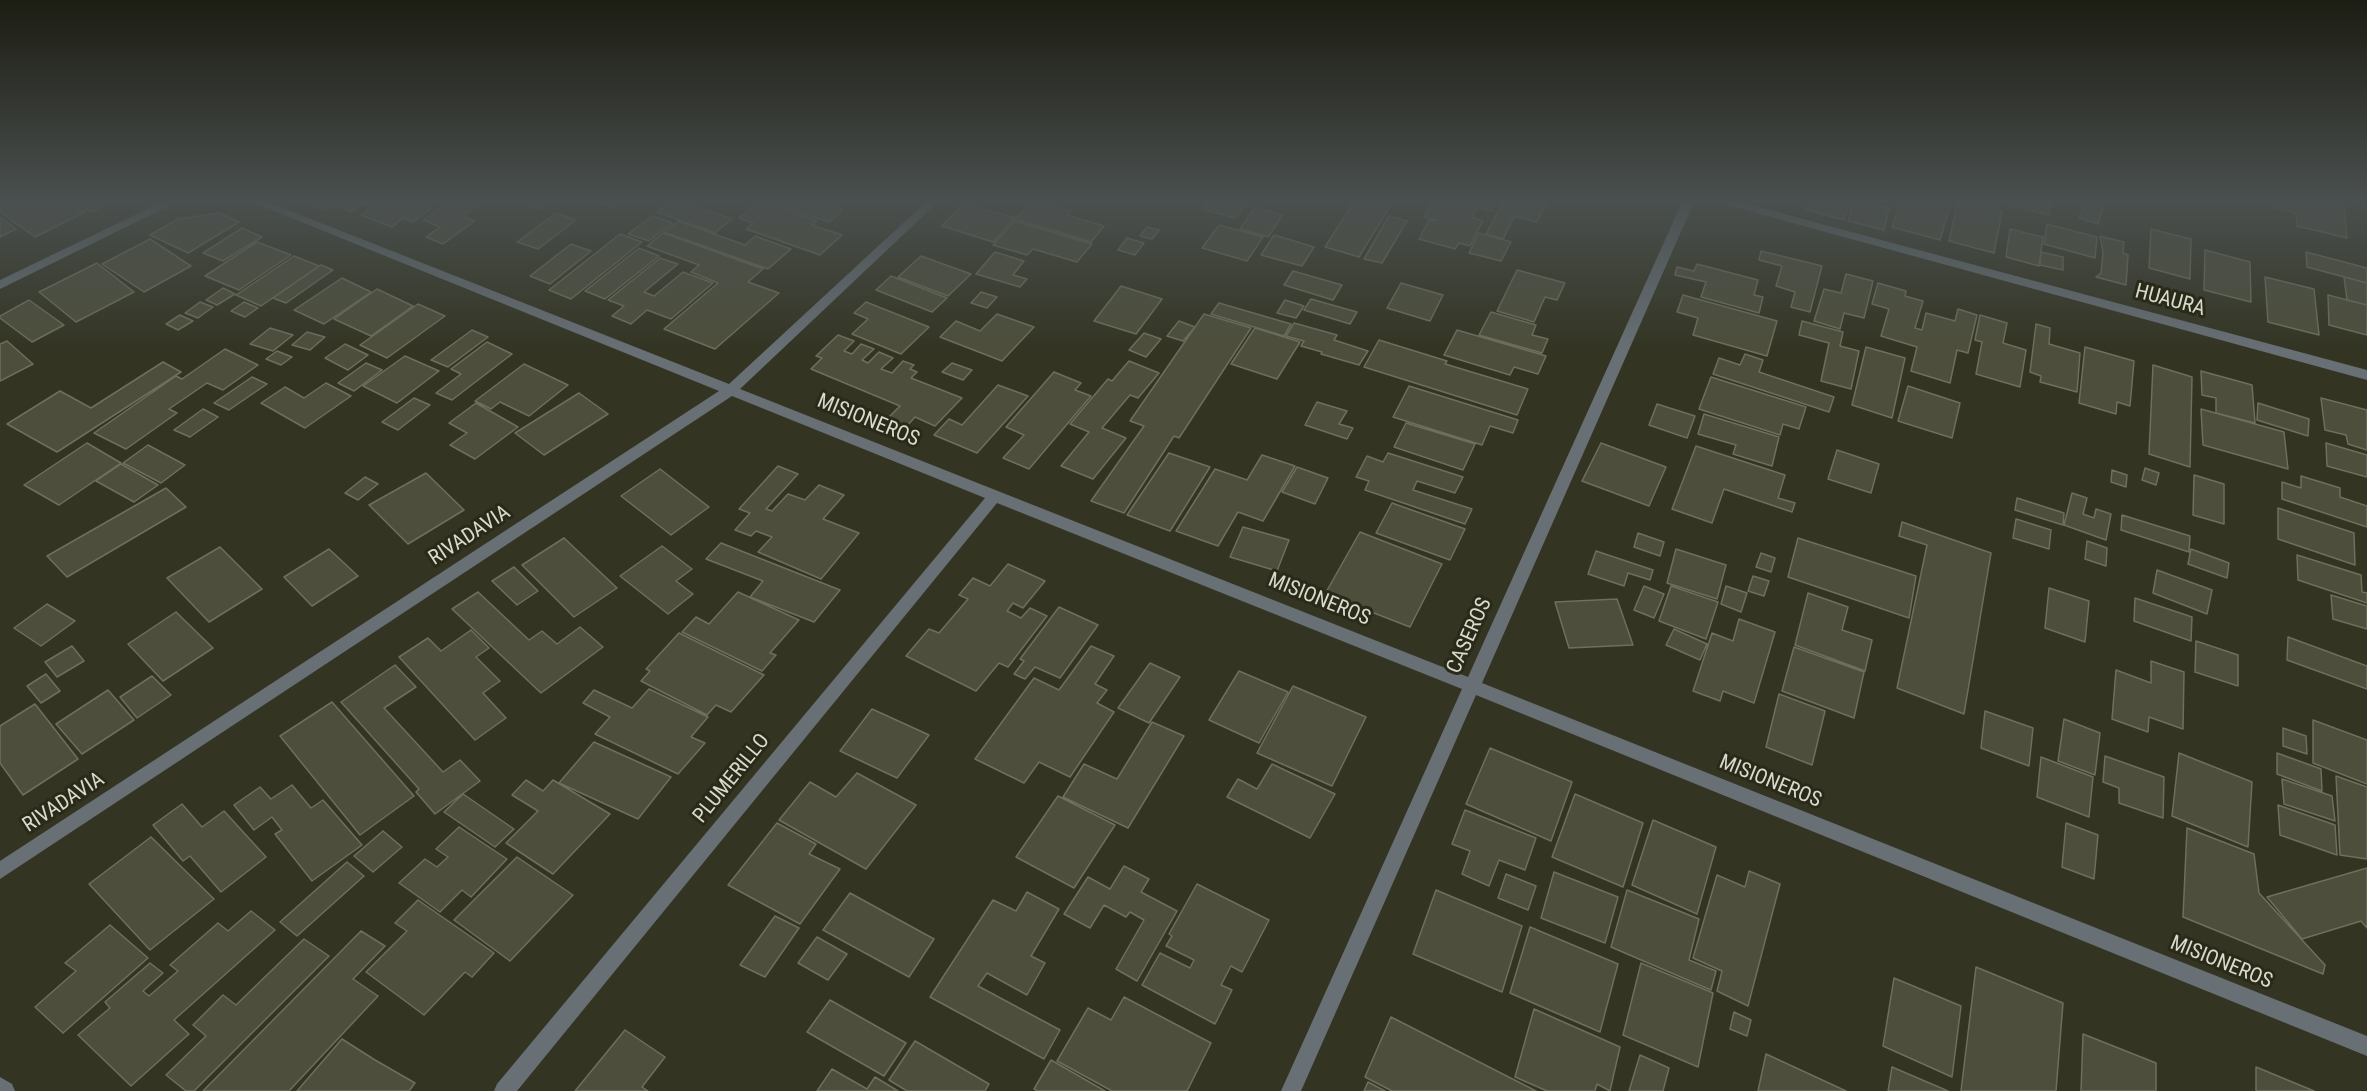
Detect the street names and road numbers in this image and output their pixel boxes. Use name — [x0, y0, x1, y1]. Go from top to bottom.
street label: HUAURA — [2132, 280, 2208, 322]
street label: MISIONEROS — [813, 389, 923, 453]
street label: RIVADAVIA — [425, 500, 515, 572]
street label: MISIONEROS — [1264, 568, 1374, 632]
street label: CASEROS — [1442, 594, 1498, 678]
street label: PLUMERILLO — [688, 729, 776, 829]
street label: MISIONEROS — [1715, 750, 1825, 814]
street label: RIVADAVIA — [19, 767, 109, 839]
street label: MISIONEROS — [2166, 931, 2276, 995]

